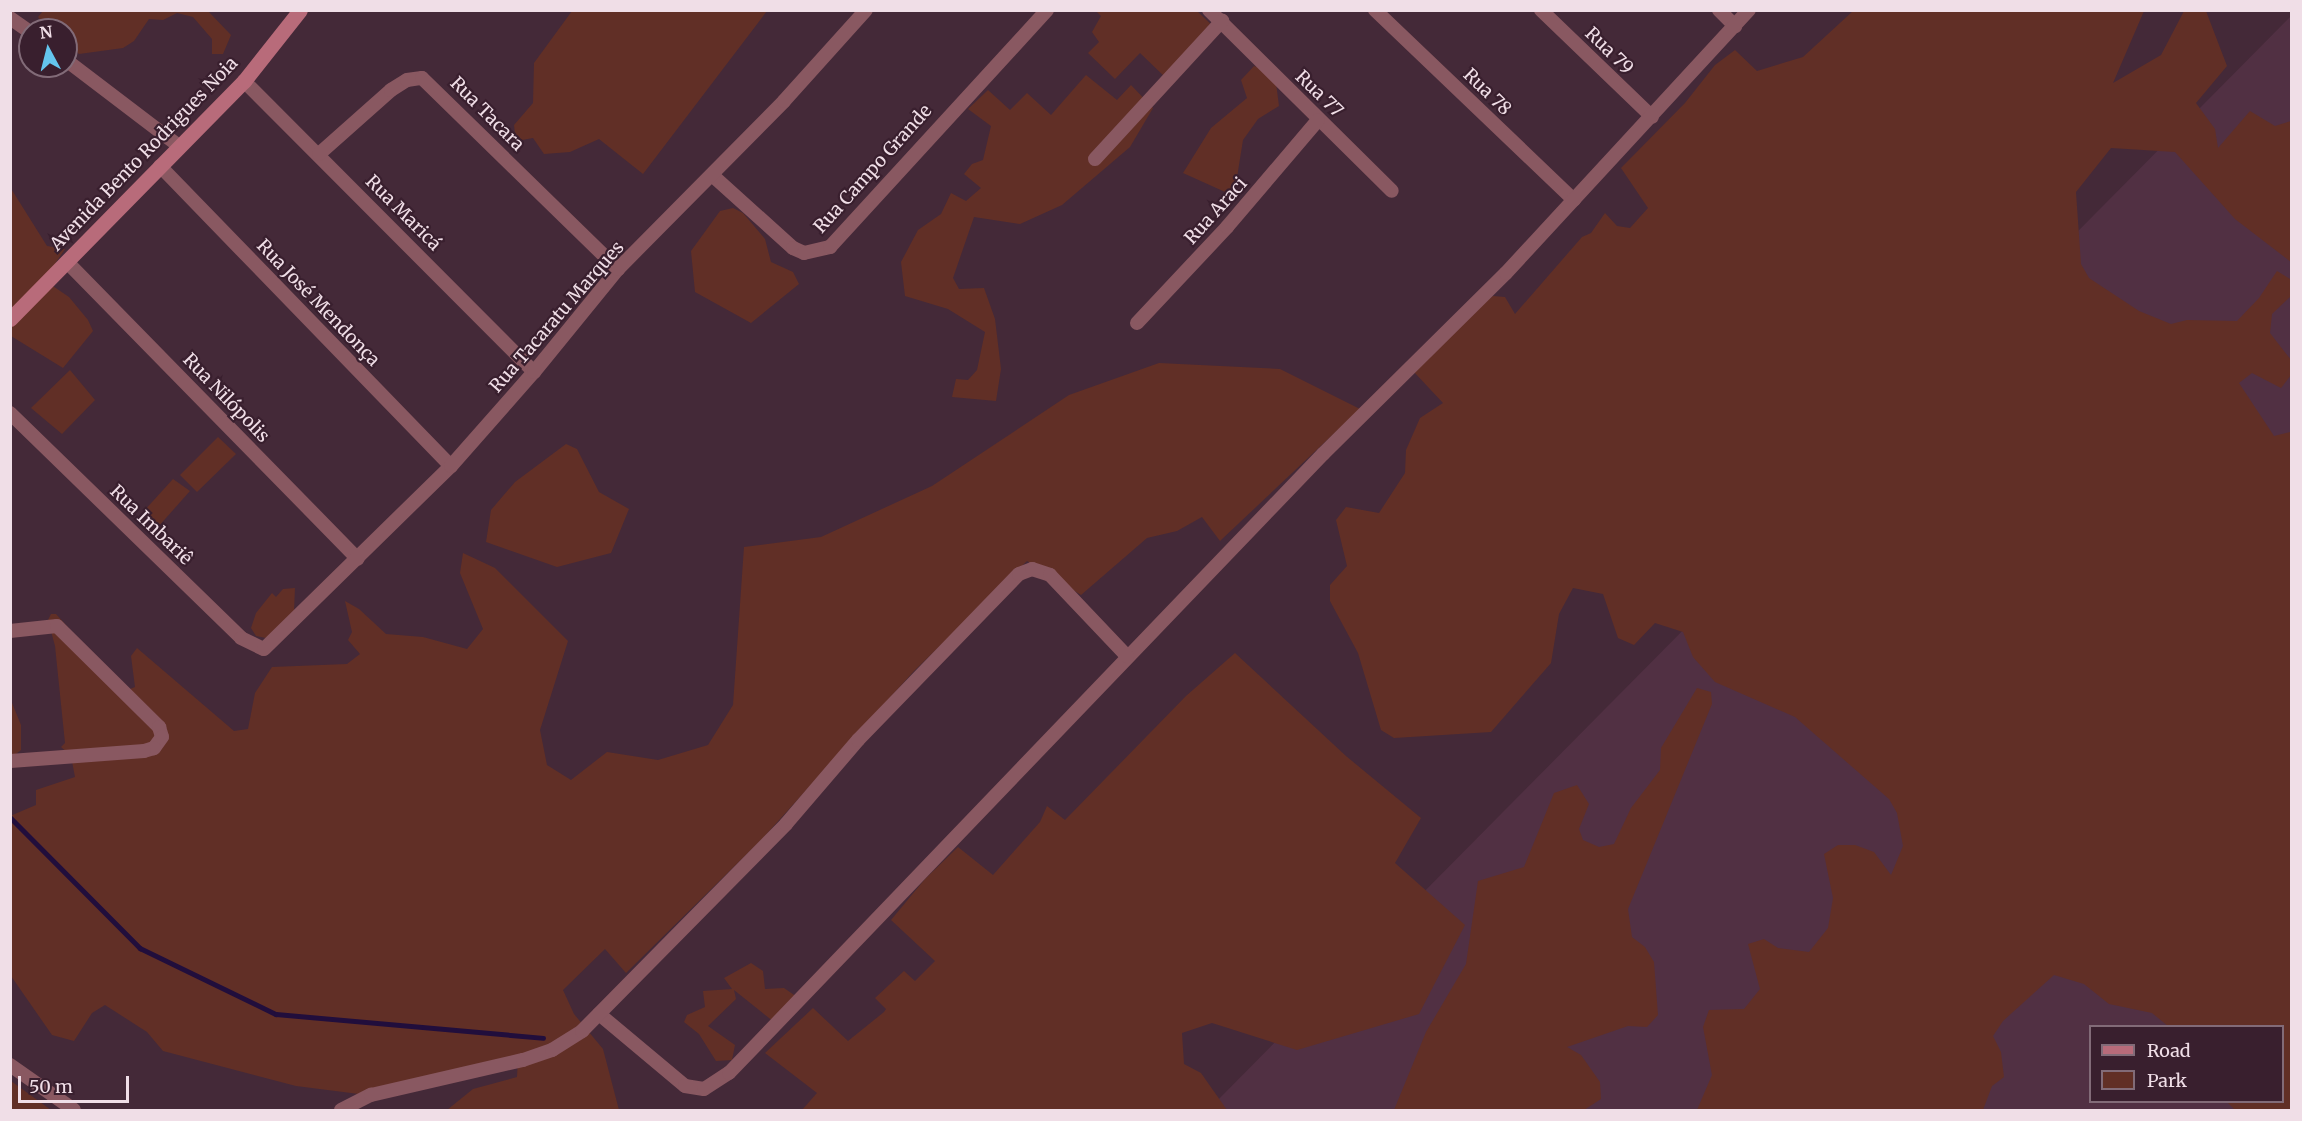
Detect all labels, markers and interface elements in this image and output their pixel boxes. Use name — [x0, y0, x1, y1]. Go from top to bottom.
north arrow — [18, 18, 78, 78]
text: N — [39, 21, 54, 43]
street label: Rua 79 — [1581, 23, 1637, 79]
street label: Avenida Bento Rodrigues Noia — [46, 53, 242, 255]
street label: Rua 78 — [1459, 64, 1515, 120]
street label: Rua 77 — [1291, 66, 1347, 122]
street label: Rua Tacara — [446, 73, 528, 155]
street label: Rua Campo Grande — [810, 100, 936, 238]
street label: Rua Maricá — [361, 171, 445, 255]
street label: Rua Araci — [1180, 173, 1252, 249]
street label: Rua José Mendonça — [252, 235, 384, 371]
street label: Rua Tacaratu Marques — [485, 237, 629, 397]
street label: Rua Nilópolis — [178, 349, 274, 447]
street label: Rua Imbariê — [106, 481, 196, 569]
legend — [2089, 1025, 2284, 1103]
text: Road — [2147, 1039, 2191, 1062]
scale bar — [21, 1064, 132, 1102]
text: Park — [2147, 1069, 2187, 1092]
text: 50 m — [29, 1075, 73, 1098]

